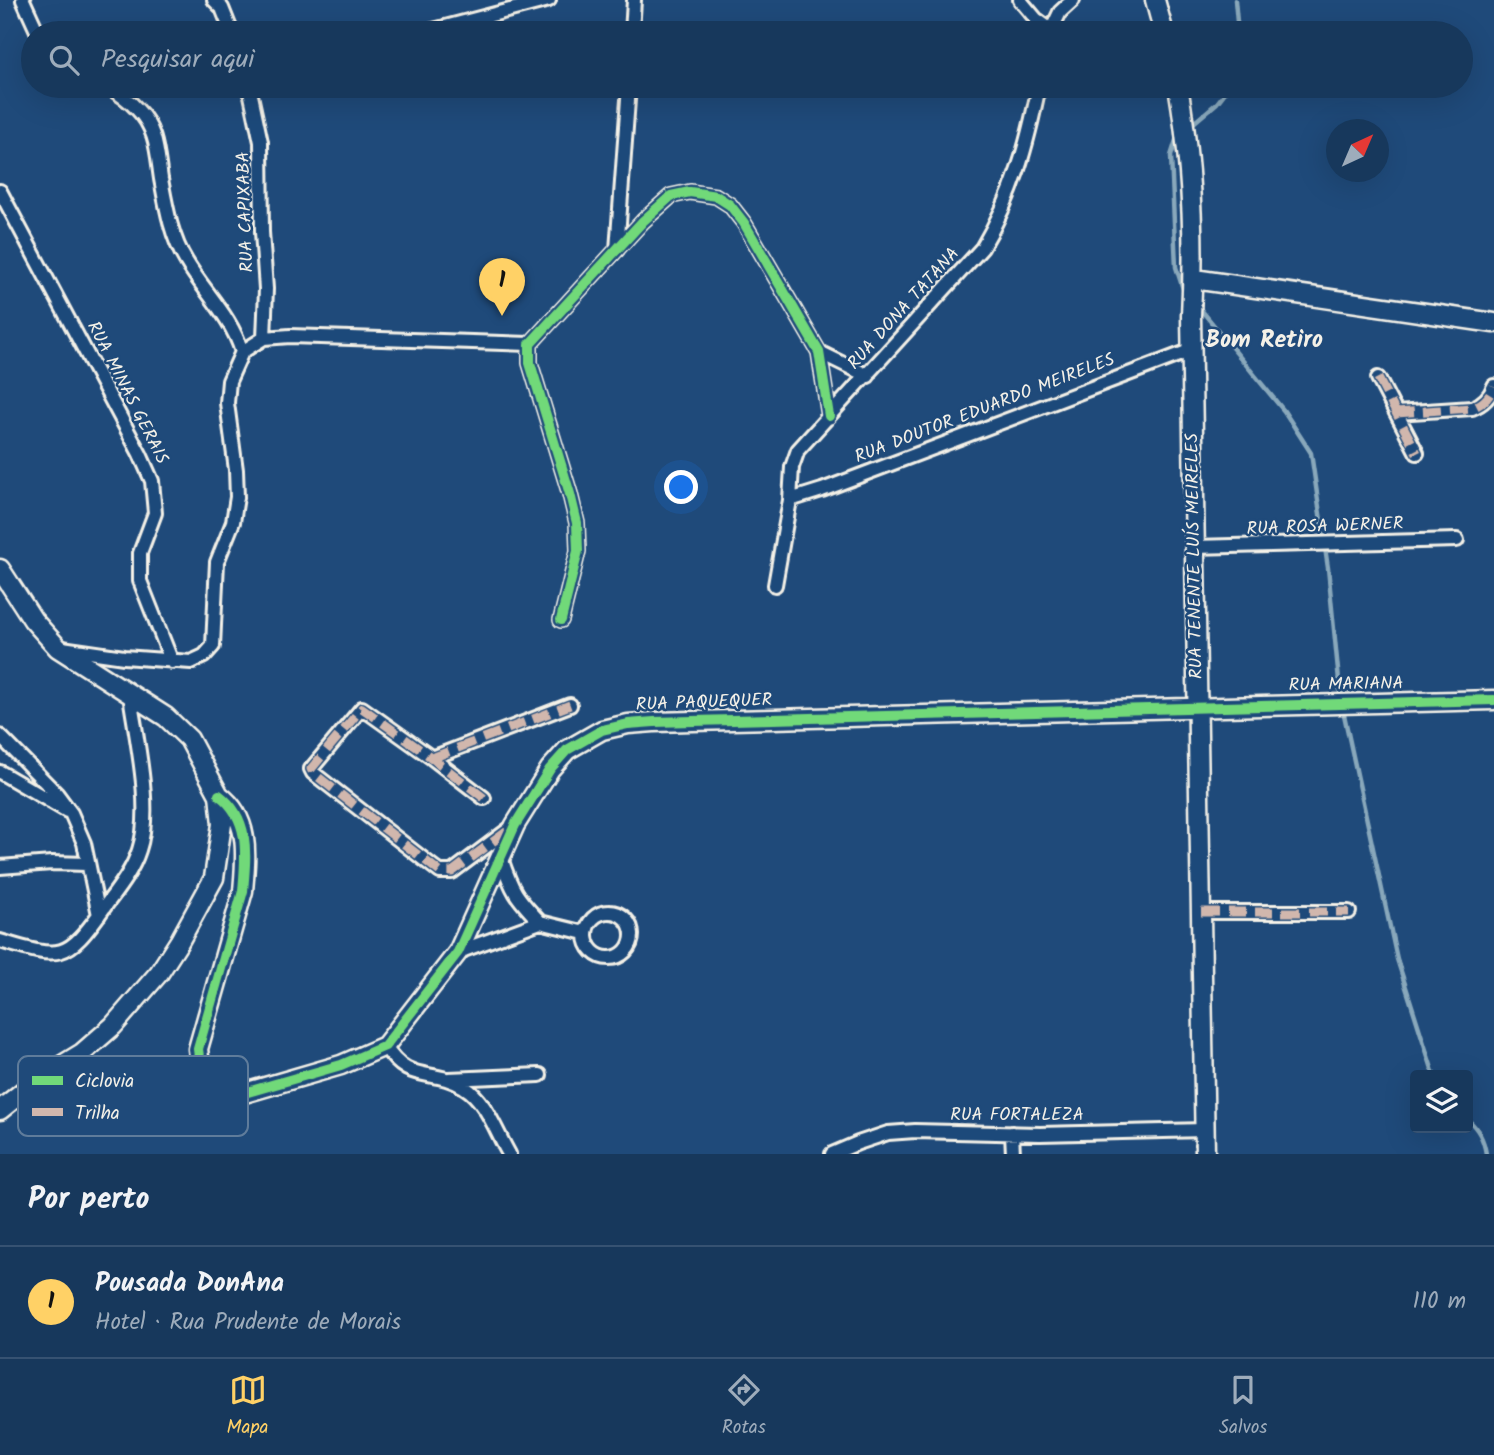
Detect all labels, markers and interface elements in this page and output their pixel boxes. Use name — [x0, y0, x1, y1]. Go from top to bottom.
search box — [21, 21, 1473, 98]
text: Pesquisar aqui — [101, 39, 254, 81]
icon: search — [45, 41, 83, 79]
north arrow — [1326, 119, 1389, 182]
street label: RUA CAPIXABA — [229, 151, 263, 273]
street label: RUA DONA TATANA — [841, 241, 967, 377]
pin: 1 — [479, 258, 525, 316]
street label: RUA MINAS GERAIS — [78, 316, 176, 470]
district label: Bom Retiro — [1205, 321, 1323, 360]
street label: RUA DOUTOR EDUARDO MEIRELES — [851, 346, 1120, 472]
street label: RUA TENENTE LUÍS MEIRELES — [1178, 432, 1212, 679]
your location — [664, 470, 698, 504]
street label: RUA ROSA WERNER — [1246, 510, 1404, 544]
street label: RUA MARIANA — [1288, 669, 1404, 700]
street label: RUA PAQUEQUER — [635, 686, 773, 720]
legend — [18, 1056, 248, 1136]
text: Ciclovia — [75, 1067, 134, 1097]
map controls — [1410, 1070, 1473, 1133]
button: layers — [1410, 1070, 1473, 1133]
text: Trilha — [75, 1099, 120, 1129]
street label: RUA FORTALEZA — [950, 1101, 1084, 1130]
text: Por perto — [28, 1176, 149, 1224]
text: Pousada DonAna — [95, 1263, 284, 1305]
text: 1 — [48, 1284, 54, 1320]
text: 110 m — [1413, 1284, 1466, 1320]
text: Hotel · Rua Prudente de Morais — [95, 1305, 401, 1341]
tab: Mapa — [227, 1371, 269, 1443]
tab: Rotas — [722, 1371, 766, 1443]
tab: Salvos — [1219, 1371, 1267, 1443]

